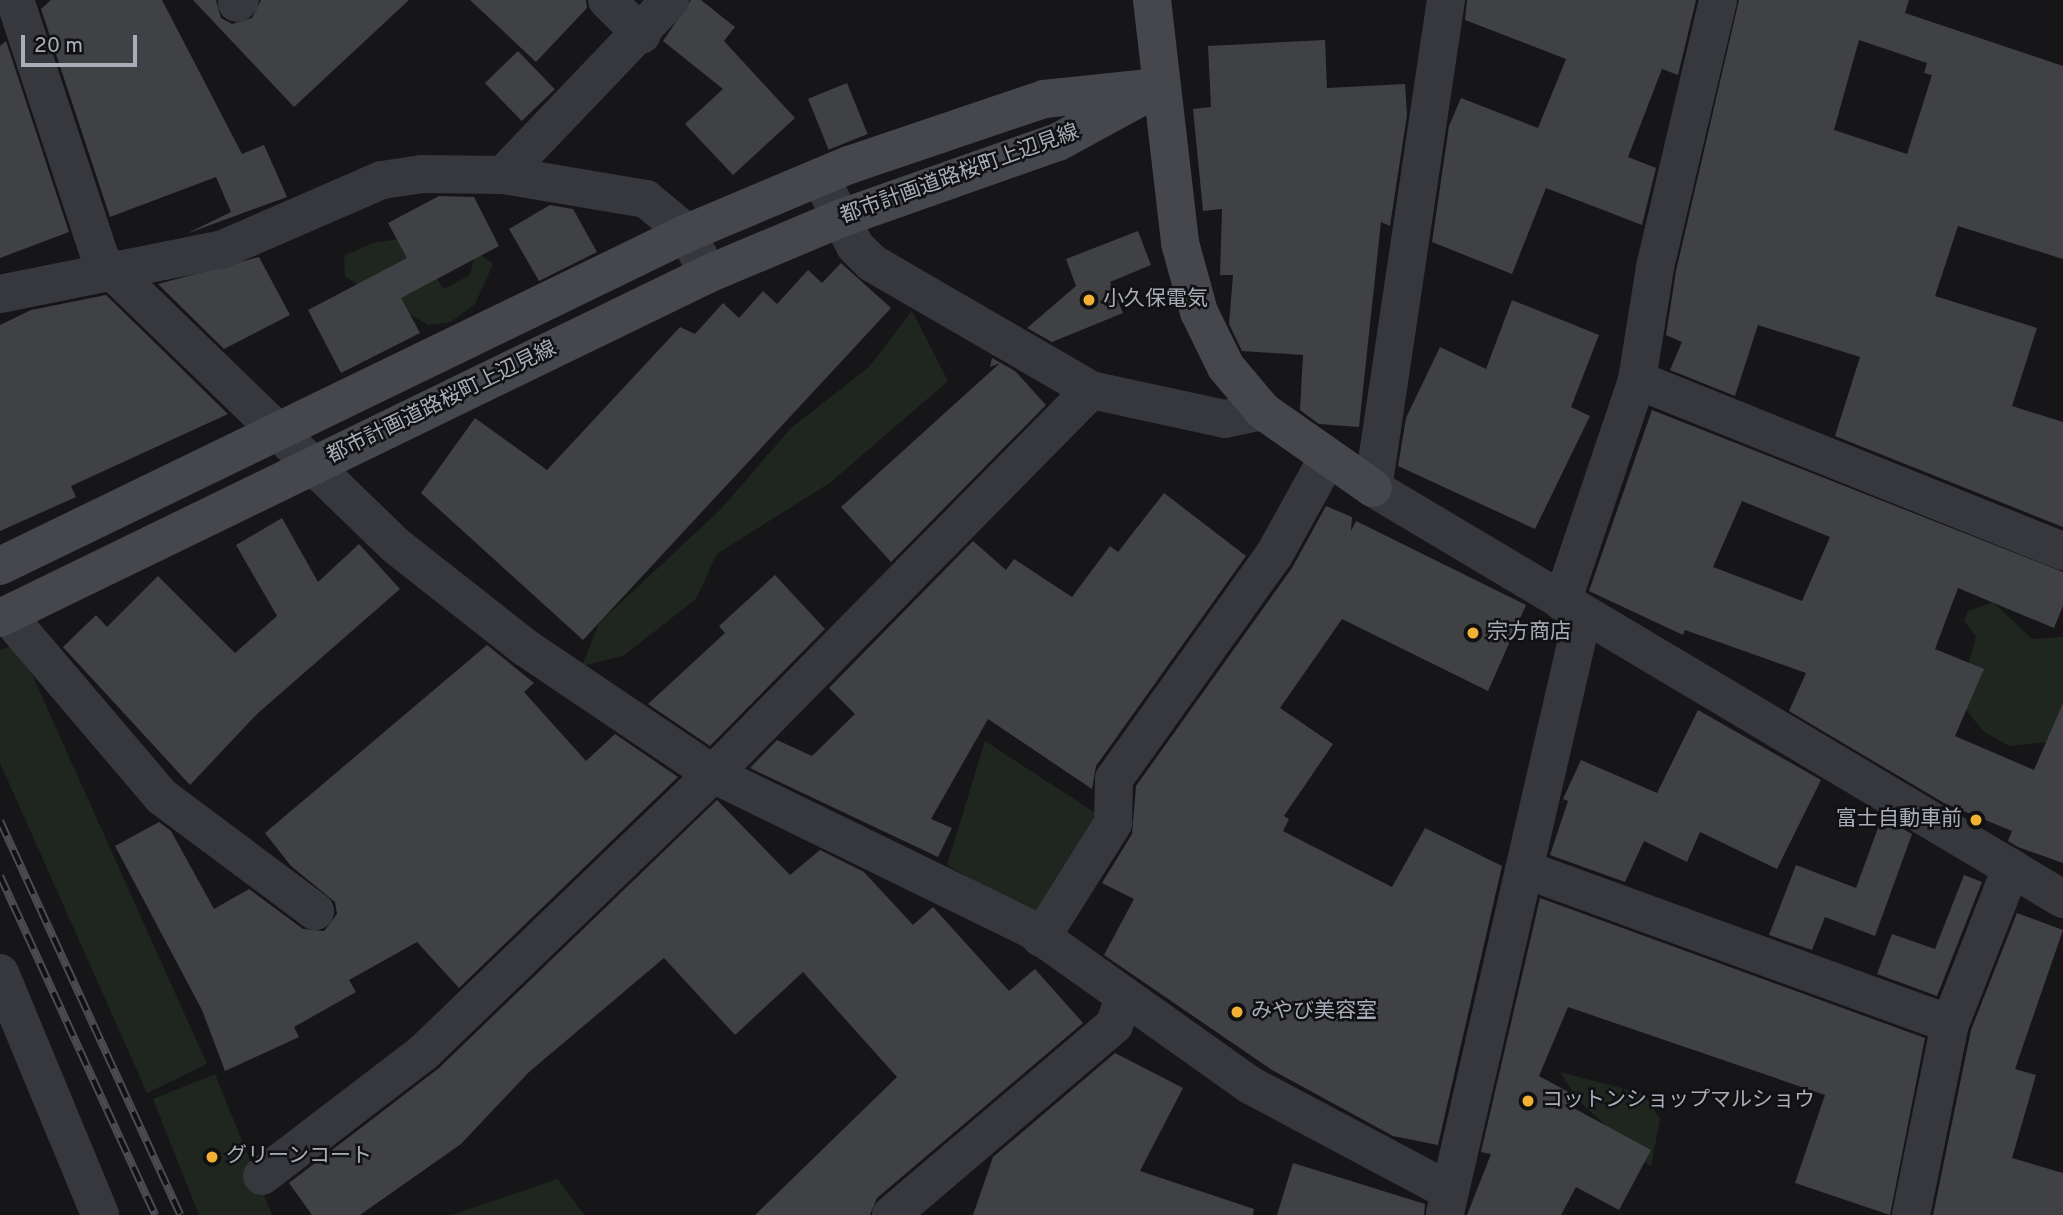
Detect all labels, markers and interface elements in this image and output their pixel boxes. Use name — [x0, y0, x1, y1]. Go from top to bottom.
scale bar — [24, 21, 140, 65]
text: 20 m — [34, 33, 83, 60]
street label: 都市計画道路桜町上辺見線 — [837, 120, 1083, 230]
place label: 小久保電気 — [1103, 287, 1208, 313]
marker: 小久保電気 — [1081, 292, 1097, 308]
street label: 都市計画道路桜町上辺見線 — [323, 336, 561, 470]
place label: 宗方商店 — [1487, 620, 1571, 646]
marker: 宗方商店 — [1465, 625, 1481, 641]
place label: 富士自動車前 — [1836, 807, 1962, 833]
marker: 富士自動車前 — [1968, 812, 1984, 828]
place label: みやび美容室 — [1251, 999, 1377, 1025]
marker: みやび美容室 — [1229, 1004, 1245, 1020]
place label: コットンショップマルショウ — [1542, 1088, 1815, 1114]
marker: コットンショップマルショウ — [1520, 1093, 1536, 1109]
place label: グリーンコート — [226, 1144, 373, 1170]
marker: グリーンコート — [204, 1149, 220, 1165]

